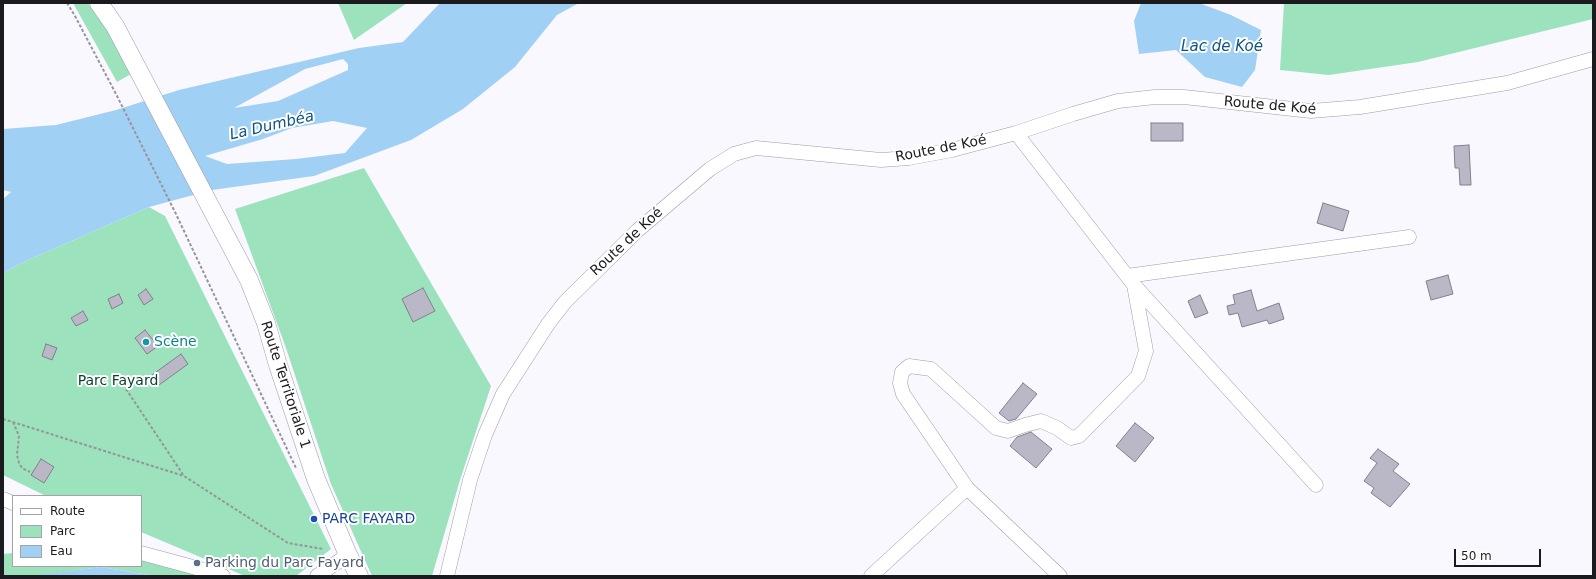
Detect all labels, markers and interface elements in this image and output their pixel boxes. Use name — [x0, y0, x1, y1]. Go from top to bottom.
water label: Lac de Koé — [1181, 38, 1263, 56]
street label: Route de Koé — [1223, 94, 1317, 118]
water label: La Dumbéa — [228, 108, 316, 144]
street label: Route de Koé — [894, 132, 988, 166]
street label: Route de Koé — [587, 204, 667, 280]
street label: Route Territoriale 1 — [256, 319, 314, 451]
place label: Scène — [154, 334, 197, 350]
marker: Scène — [141, 337, 151, 347]
park label: Parc Fayard — [78, 373, 158, 389]
legend — [12, 495, 142, 567]
text: Route — [50, 504, 85, 518]
place label: PARC FAYARD — [322, 511, 415, 527]
marker: PARC FAYARD — [309, 514, 319, 524]
text: Parc — [50, 524, 75, 538]
scale bar — [1456, 541, 1543, 567]
text: Eau — [50, 544, 73, 558]
text: 50 m — [1461, 549, 1492, 563]
place label: Parking du Parc Fayard — [205, 555, 364, 571]
marker: Parking du Parc Fayard — [192, 558, 202, 568]

